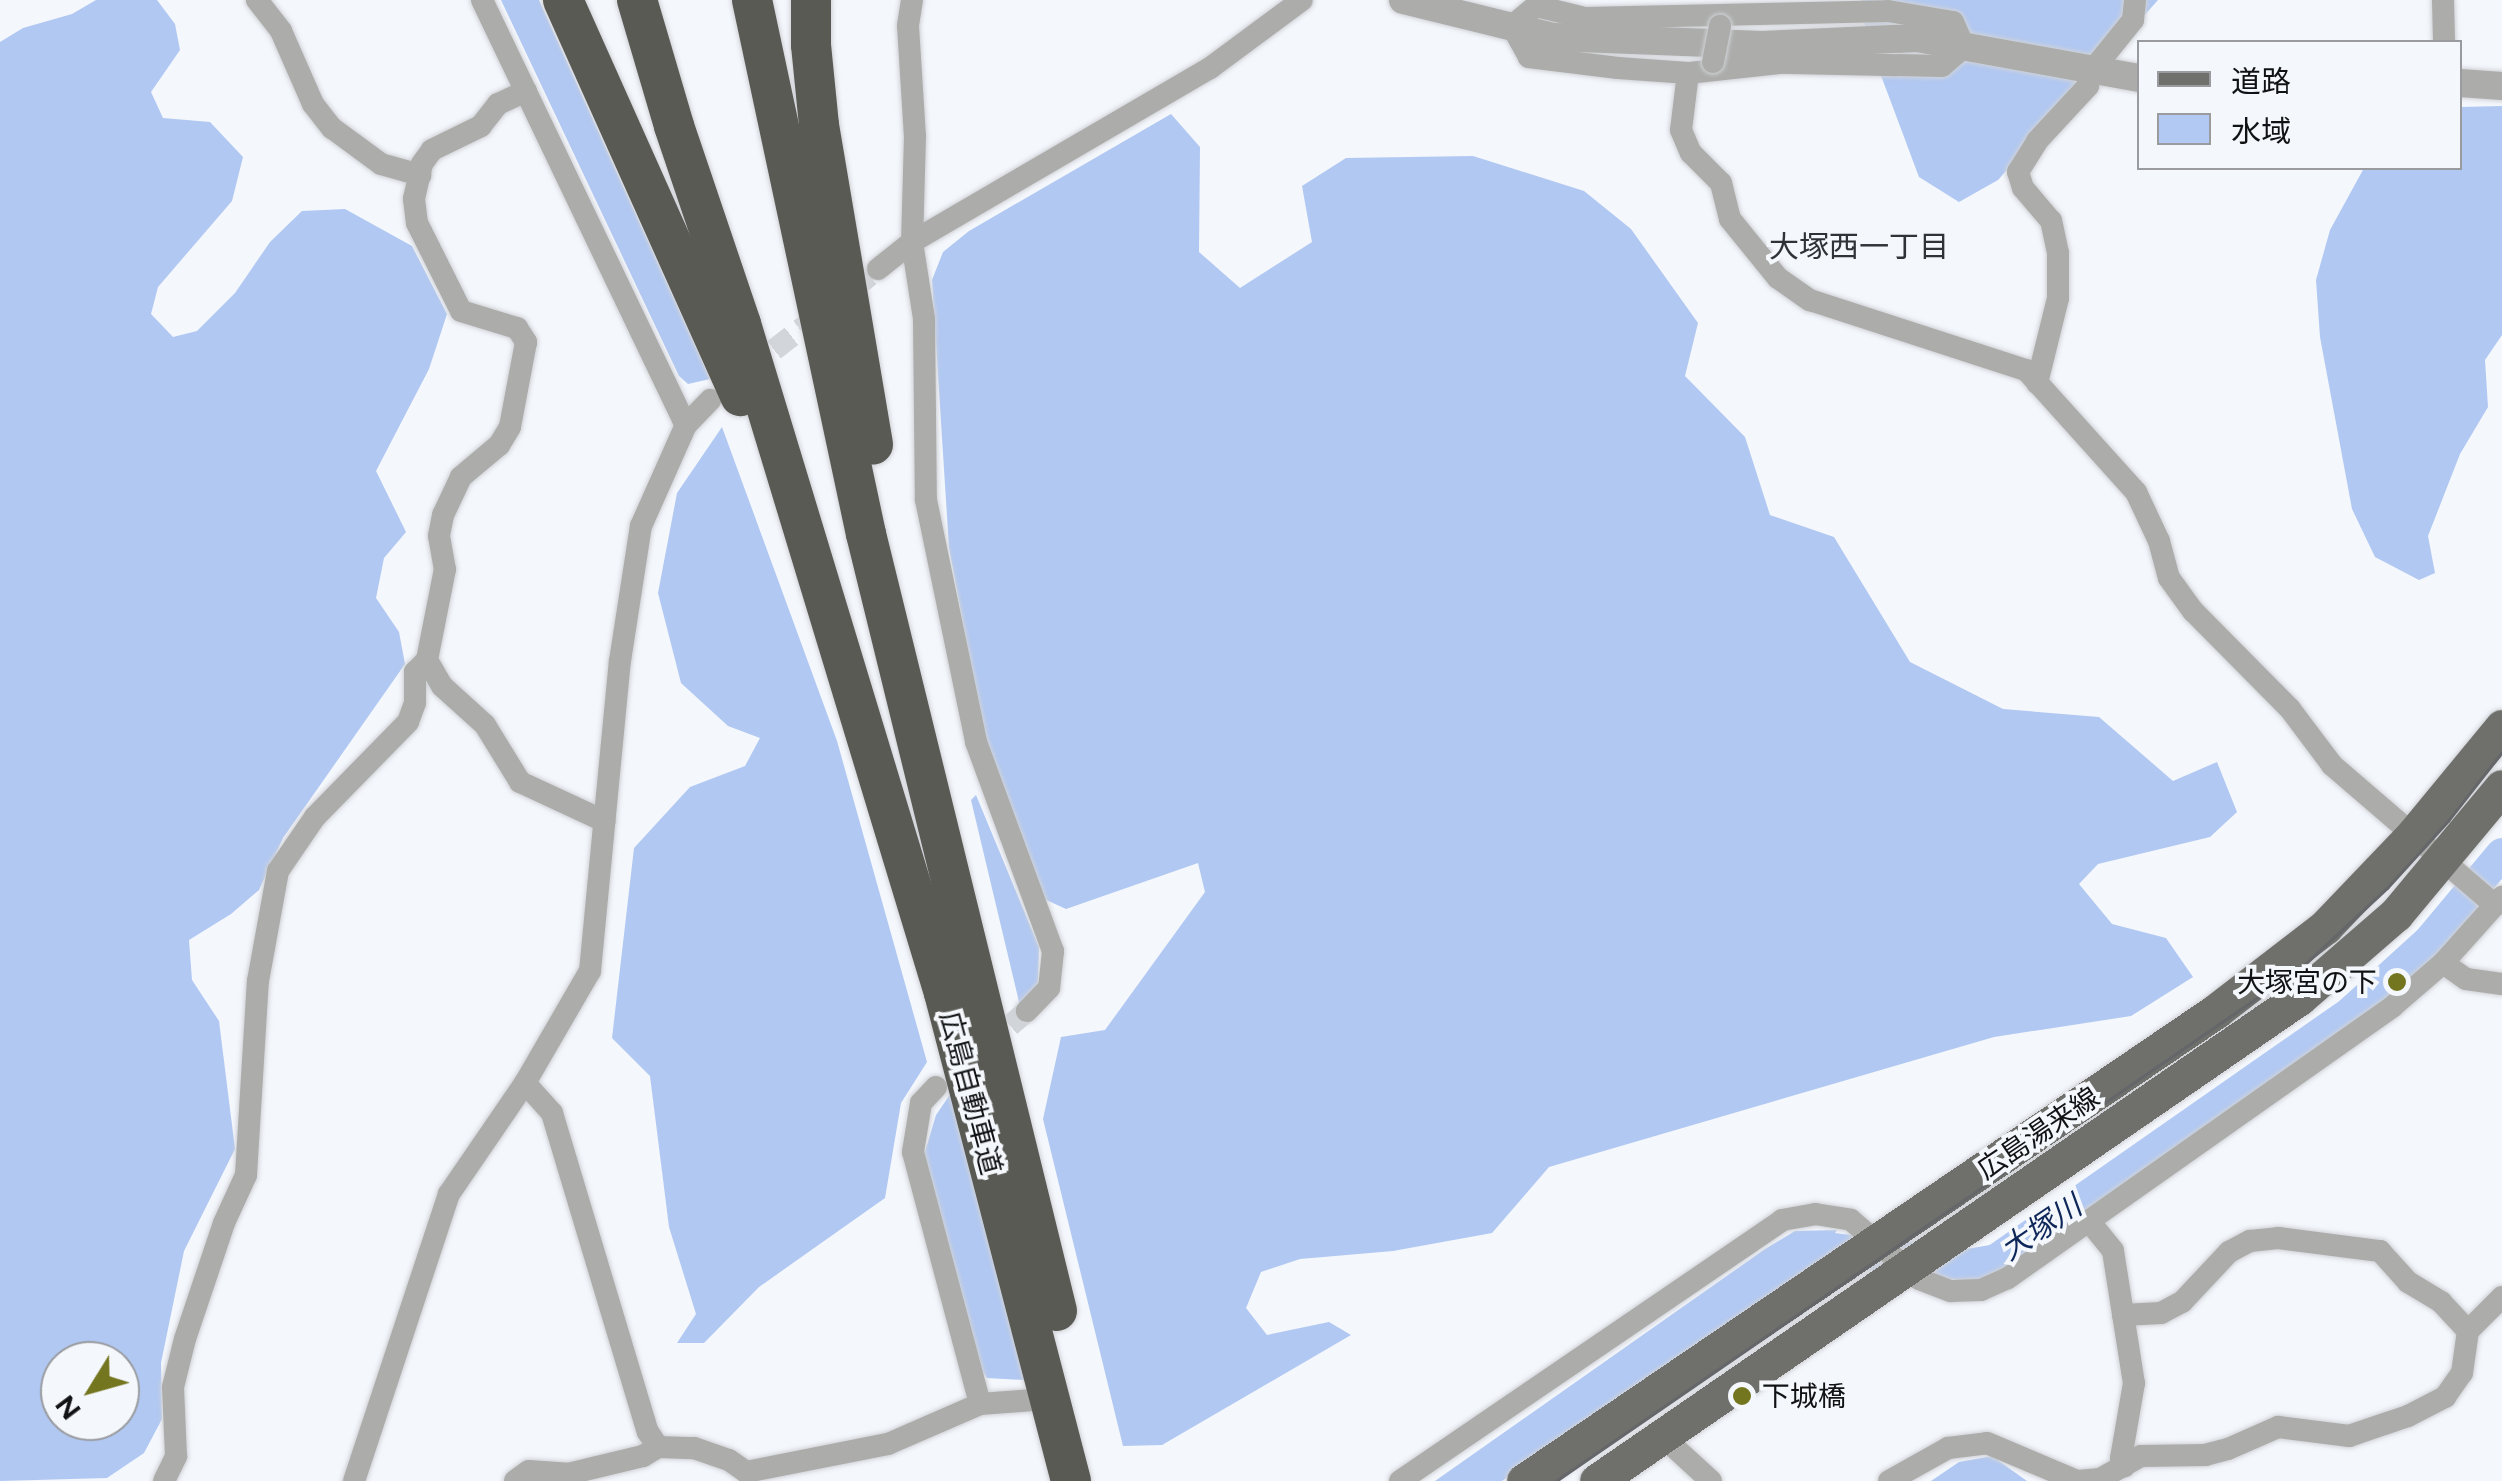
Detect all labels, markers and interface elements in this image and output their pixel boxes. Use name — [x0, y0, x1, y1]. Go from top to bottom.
legend — [2137, 40, 2462, 170]
text: 道路 — [2231, 63, 2291, 100]
text: 水域 — [2231, 113, 2291, 150]
district label: 大塚西一丁目 — [1769, 229, 1949, 265]
place label: 大塚宮の下 — [2237, 965, 2377, 999]
marker: 大塚宮の下 — [2386, 971, 2408, 993]
street label: 広島自動車道 — [933, 1008, 1009, 1178]
street label: 広島湯来線 — [1971, 1080, 2105, 1186]
water label: 大塚川 — [1994, 1188, 2088, 1268]
north arrow — [40, 1341, 140, 1441]
place label: 下城橋 — [1762, 1379, 1846, 1413]
marker: 下城橋 — [1731, 1385, 1753, 1407]
text: N — [48, 1389, 88, 1427]

